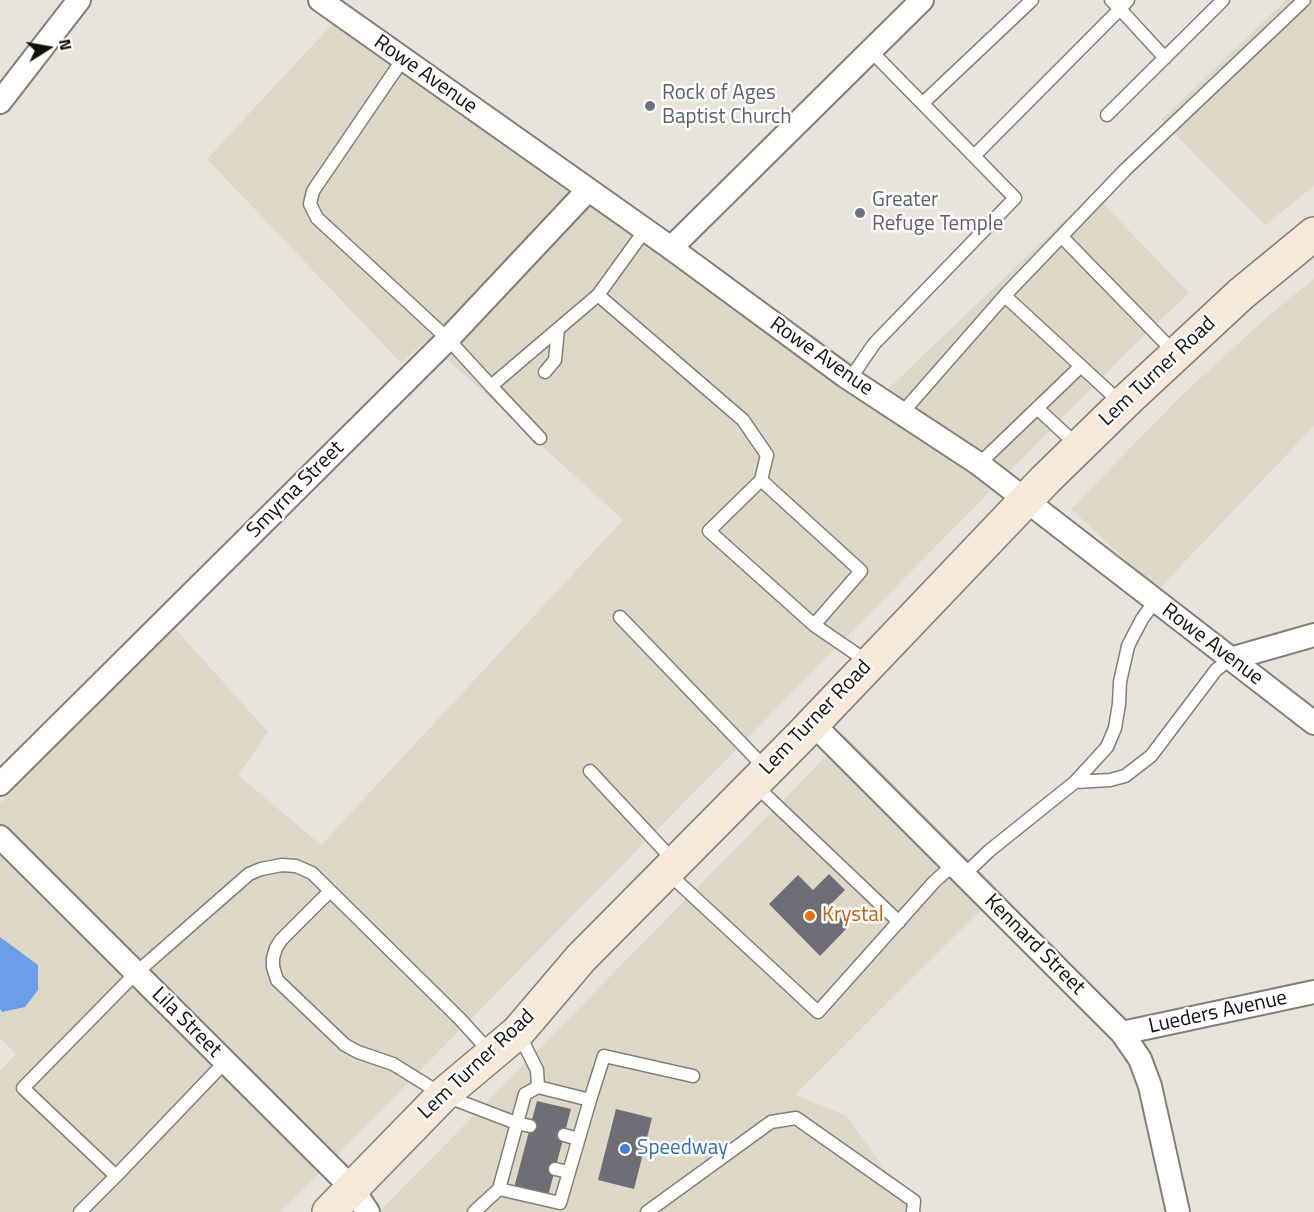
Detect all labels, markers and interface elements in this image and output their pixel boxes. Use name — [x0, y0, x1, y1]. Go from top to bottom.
north arrow — [18, 18, 78, 78]
street label: Rowe Avenue — [368, 30, 482, 120]
text: N — [53, 37, 79, 52]
place label: Rock of Ages Baptist Church — [662, 81, 792, 131]
marker: Rock of Ages Baptist Church — [643, 99, 657, 113]
place label: Greater Refuge Temple — [872, 188, 1003, 238]
marker: Greater Refuge Temple — [853, 206, 867, 220]
street label: Rowe Avenue — [764, 312, 878, 402]
street label: Lem Turner Road — [1095, 312, 1221, 432]
street label: Smyrna Street — [242, 436, 350, 544]
street label: Rowe Avenue — [1156, 599, 1268, 691]
street label: Lem Turner Road — [755, 655, 877, 781]
street label: Kennard Street — [978, 889, 1090, 1001]
place label: Krystal — [822, 903, 884, 929]
marker: Krystal — [803, 909, 817, 923]
street label: Lila Street — [146, 983, 226, 1063]
street label: Lueders Avenue — [1147, 986, 1289, 1040]
street label: Lem Turner Road — [414, 1005, 540, 1125]
place label: Speedway — [637, 1136, 728, 1162]
marker: Speedway — [618, 1142, 632, 1156]

